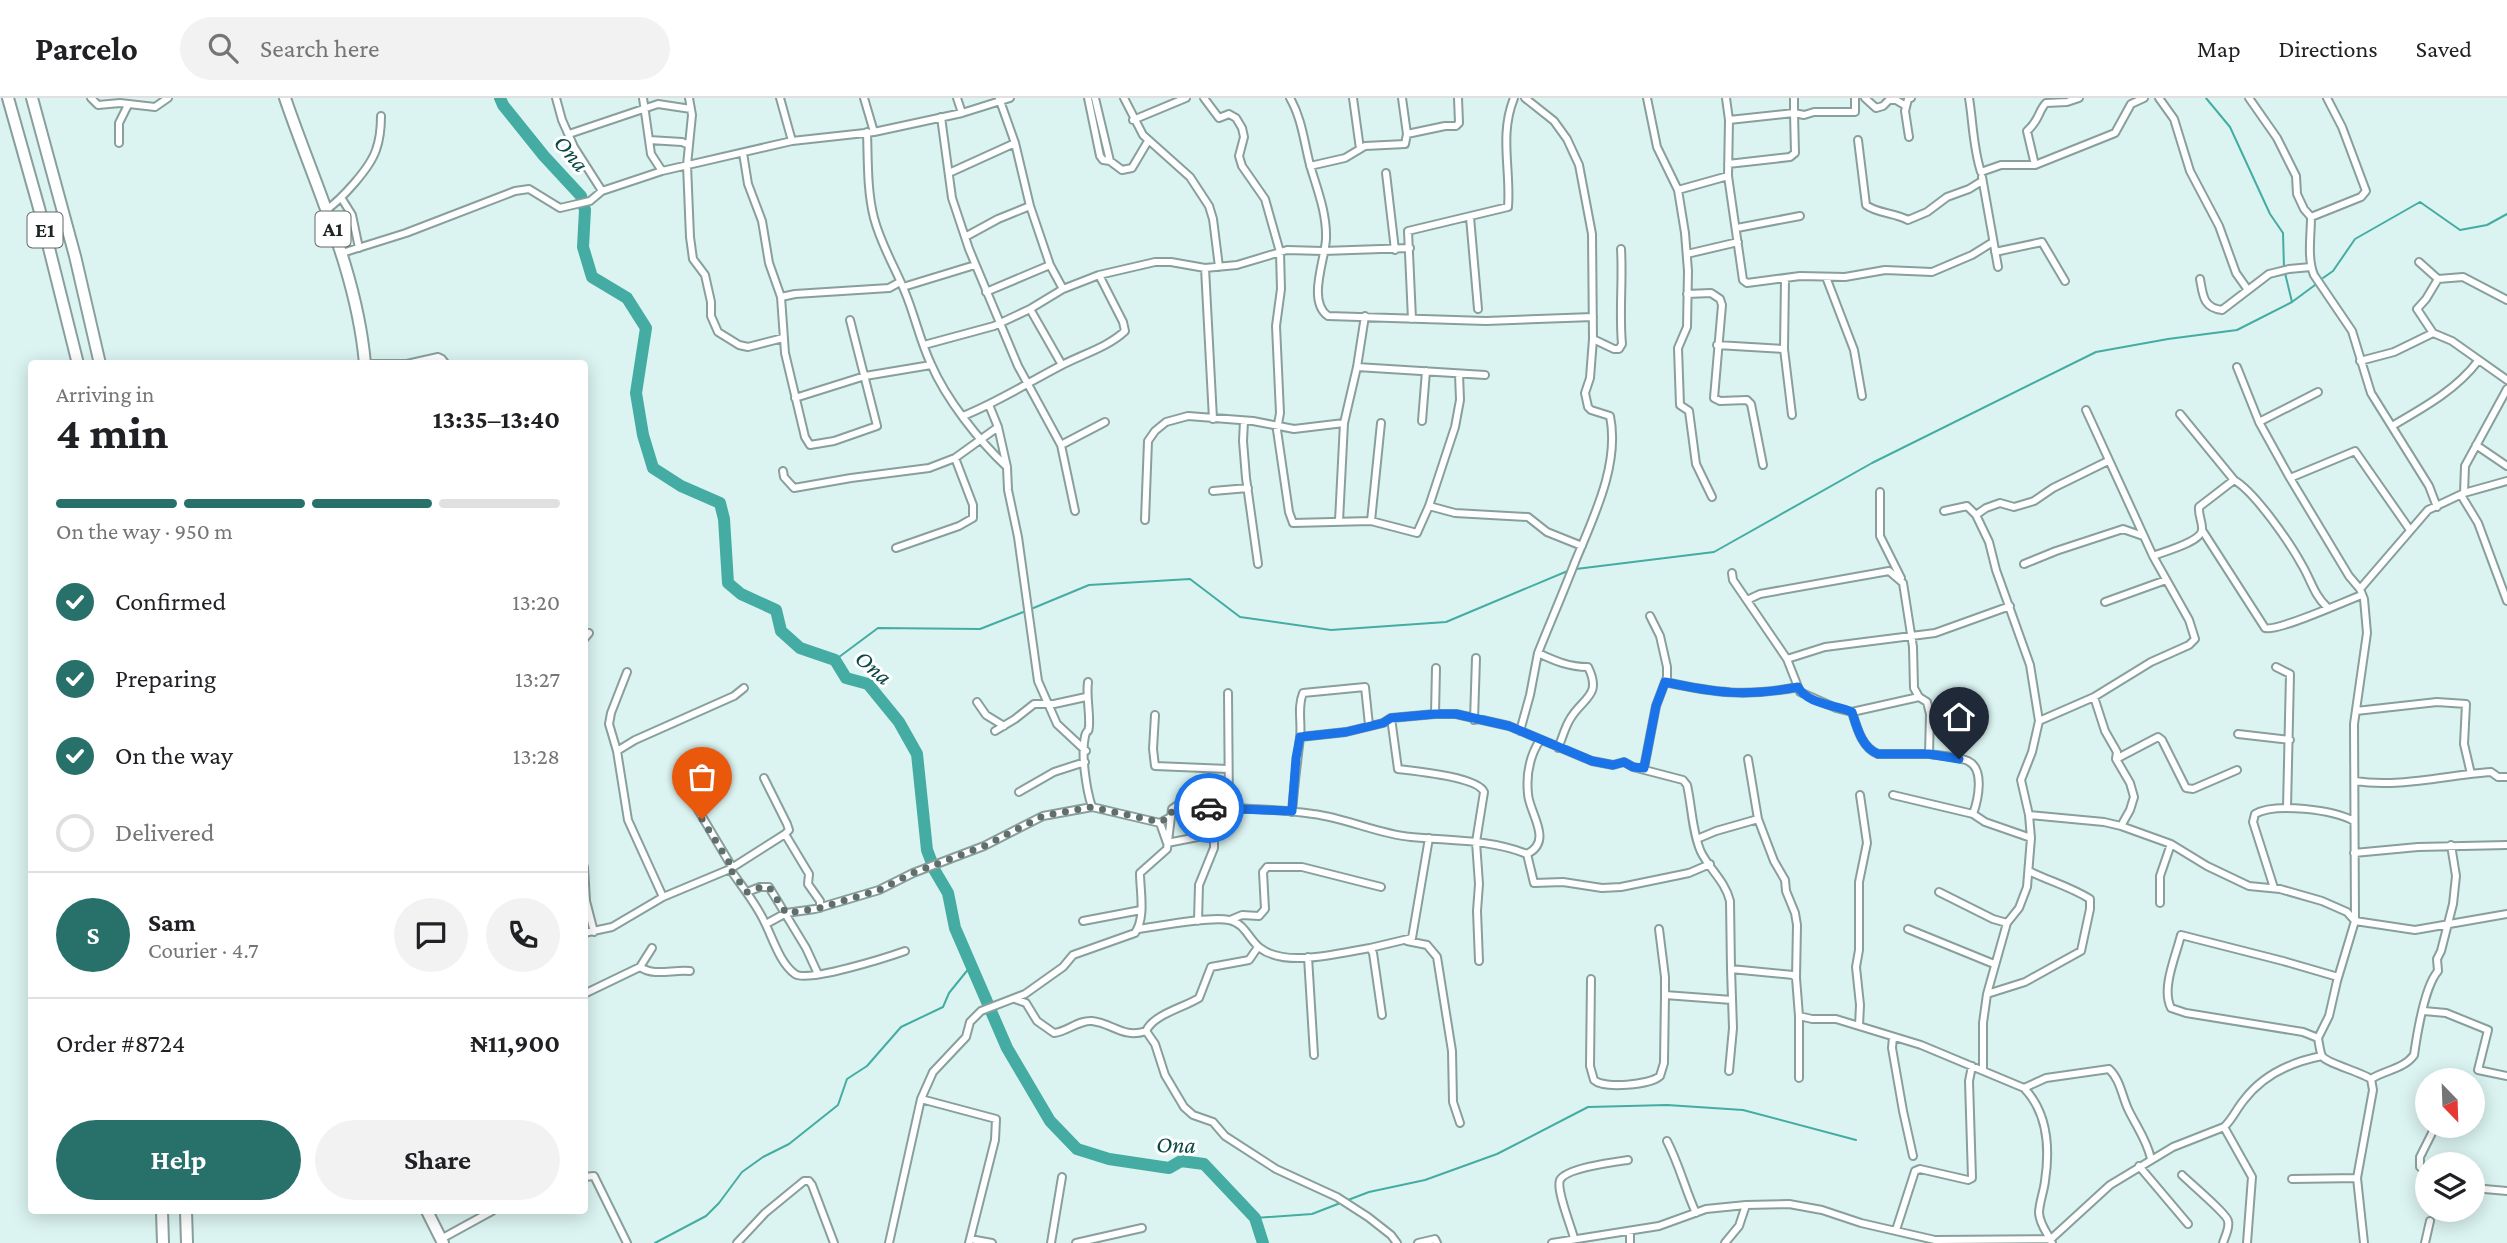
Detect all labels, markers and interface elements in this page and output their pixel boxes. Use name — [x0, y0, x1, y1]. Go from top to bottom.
search box — [180, 17, 670, 80]
icon: search — [204, 29, 242, 67]
text: Parcelo — [35, 30, 138, 67]
text: Search here — [260, 34, 379, 63]
text: Map — [2197, 35, 2241, 62]
text: Directions — [2279, 35, 2378, 62]
text: Saved — [2416, 35, 2472, 62]
water label: Ona — [549, 129, 595, 177]
road number: E1 — [28, 212, 62, 248]
road number: A1 — [316, 212, 350, 246]
text: Arriving in — [56, 381, 154, 407]
text: 13:35–13:40 — [433, 405, 560, 434]
text: 4 min — [56, 407, 168, 458]
text: On the way · 950 m — [56, 518, 233, 544]
icon: check — [56, 583, 94, 621]
text: Confirmed — [115, 587, 226, 616]
text: 13:20 — [512, 589, 560, 615]
water label: Ona — [850, 644, 898, 690]
icon: check — [56, 660, 94, 698]
text: Preparing — [115, 664, 216, 693]
text: 13:27 — [515, 666, 560, 692]
pin — [1929, 687, 1989, 759]
icon: home — [1940, 698, 1978, 736]
icon: check — [56, 737, 94, 775]
text: On the way — [115, 741, 233, 770]
text: 13:28 — [513, 743, 560, 769]
pin — [672, 747, 732, 819]
icon: bag — [683, 758, 721, 796]
courier — [1174, 773, 1244, 843]
icon: car — [1190, 789, 1228, 827]
text: Delivered — [115, 818, 214, 847]
button: chat — [394, 898, 468, 972]
button: phone — [486, 898, 560, 972]
text: Sam — [148, 908, 196, 937]
text: S — [87, 921, 100, 950]
text: Courier · 4.7 — [148, 937, 259, 963]
text: Order #8724 — [56, 1029, 185, 1058]
text: ₦11,900 — [470, 1029, 560, 1058]
north arrow — [2415, 1068, 2485, 1138]
map controls — [2415, 1068, 2485, 1222]
button: Help — [56, 1120, 301, 1200]
button: Share — [315, 1120, 560, 1200]
water label: Ona — [1156, 1130, 1196, 1158]
button: layers — [2415, 1152, 2485, 1222]

